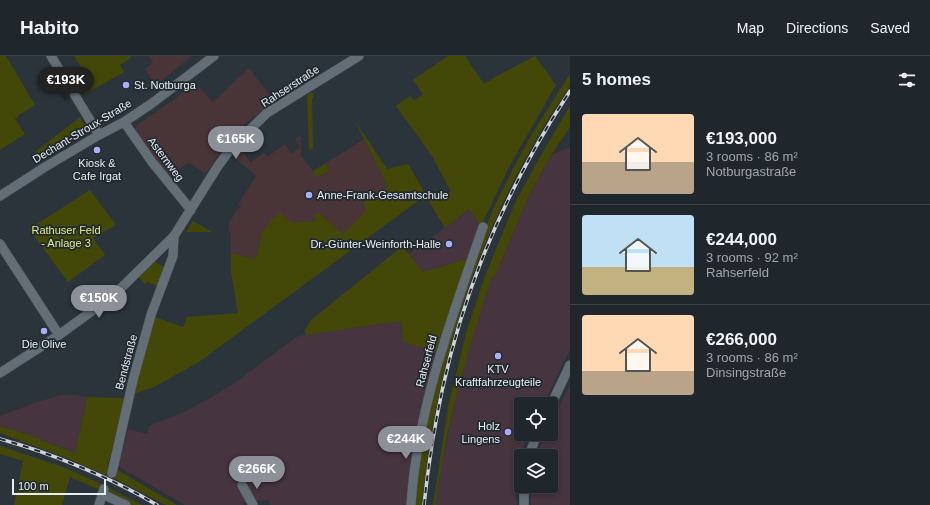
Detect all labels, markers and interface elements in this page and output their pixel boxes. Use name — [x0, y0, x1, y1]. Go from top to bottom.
text: Habito — [20, 17, 79, 38]
text: Map — [737, 20, 764, 36]
text: Directions — [786, 20, 848, 36]
text: Saved — [870, 20, 910, 36]
street label: Rahserstraße — [259, 63, 321, 109]
pin: €193K — [38, 67, 94, 101]
icon: filters — [896, 69, 918, 91]
text: 5 homes — [582, 70, 651, 89]
text: €193K — [47, 72, 85, 87]
place label: St. Notburga — [134, 79, 197, 91]
marker: St. Notburga — [121, 80, 131, 90]
street label: Dechant-Stroux-Straße — [30, 97, 134, 165]
pin: €165K — [208, 126, 264, 160]
text: €193,000 — [706, 129, 777, 148]
icon: home — [614, 130, 662, 178]
text: €165K — [217, 131, 255, 146]
street label: Asternweg — [146, 135, 186, 183]
marker: Kiosk & Cafe Irgat — [92, 145, 102, 155]
text: 3 rooms · 86 m² — [706, 149, 798, 164]
place label: Kiosk & Cafe Irgat — [73, 157, 121, 182]
text: Notburgastraße — [706, 164, 796, 179]
place label: Anne-Frank-Gesamtschule — [317, 189, 448, 201]
marker: Anne-Frank-Gesamtschule — [304, 190, 314, 200]
park label: Rathuser Feld - Anlage 3 — [31, 224, 101, 249]
text: €244,000 — [706, 230, 777, 249]
icon: home — [614, 231, 662, 279]
place label: Dr.-Günter-Weinforth-Halle — [310, 238, 441, 250]
marker: Dr.-Günter-Weinforth-Halle — [444, 239, 454, 249]
text: 3 rooms · 92 m² — [706, 250, 798, 265]
text: Rahserfeld — [706, 265, 769, 280]
pin: €150K — [71, 285, 127, 319]
text: €150K — [80, 290, 118, 305]
marker: Die Olive — [39, 326, 49, 336]
text: €266,000 — [706, 330, 777, 349]
icon: home — [614, 331, 662, 379]
street label: Bendstraße — [113, 333, 139, 391]
street label: Rahserfeld — [413, 334, 439, 388]
place label: Die Olive — [22, 338, 66, 350]
text: 3 rooms · 86 m² — [706, 350, 798, 365]
marker: KTV Kraftfahrzeugteile — [493, 351, 503, 361]
place label: KTV Kraftfahrzeugteile — [455, 363, 541, 388]
text: Dinsingstraße — [706, 365, 786, 380]
map controls — [514, 397, 558, 493]
button: locate — [514, 397, 558, 441]
place label: Holz Lingens — [461, 420, 500, 445]
pin: €244K — [378, 426, 434, 460]
marker: Holz Lingens — [503, 427, 513, 437]
text: €244K — [387, 431, 425, 446]
button: layers — [514, 449, 558, 493]
pin: €266K — [229, 456, 285, 490]
text: €266K — [238, 461, 276, 476]
scale bar — [12, 477, 106, 496]
text: 100 m — [18, 480, 49, 492]

